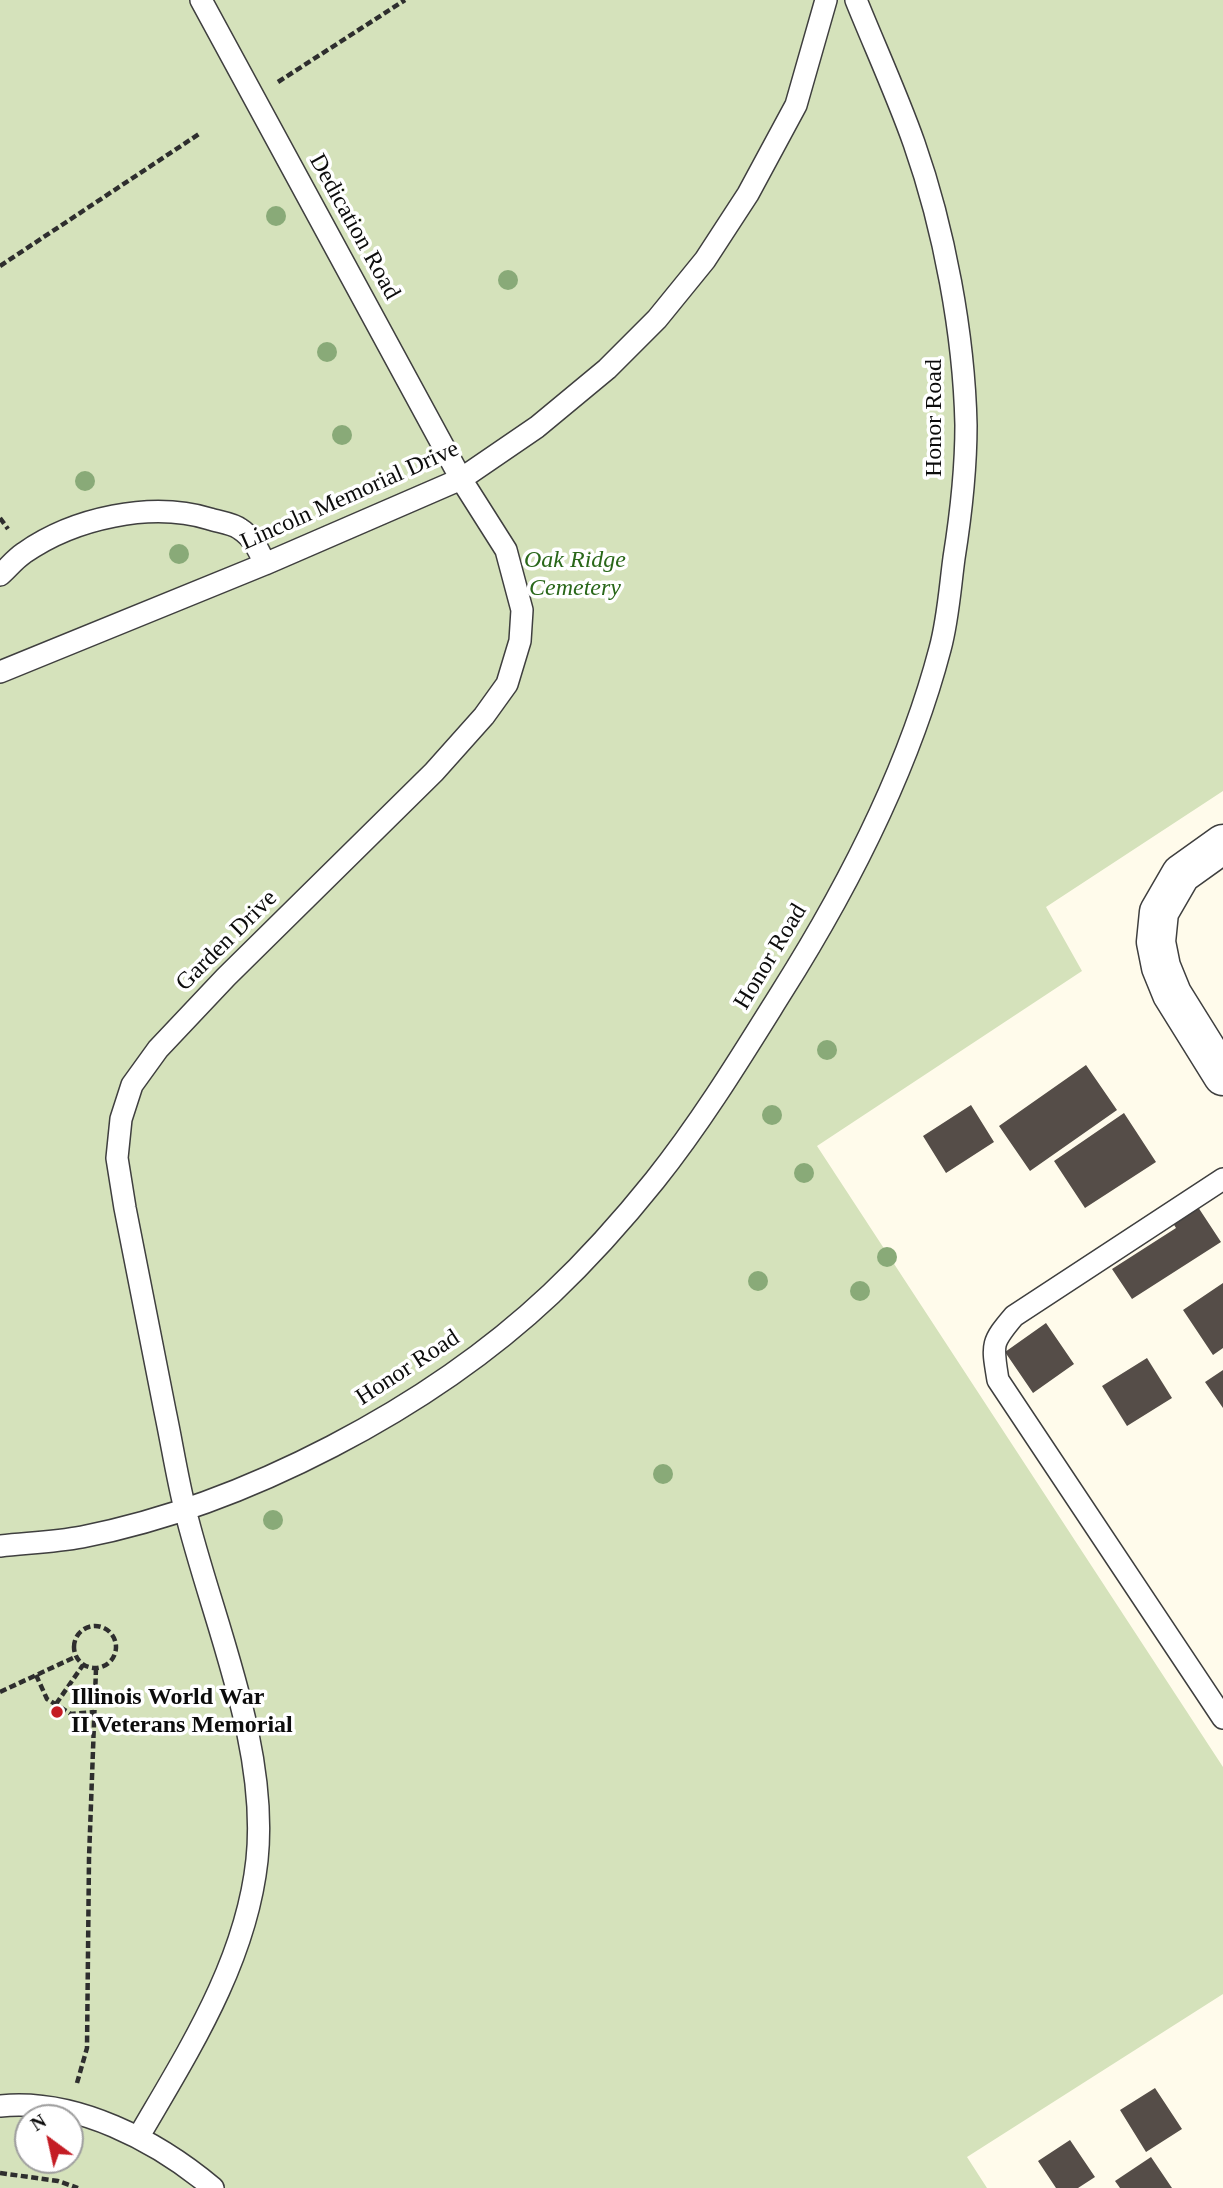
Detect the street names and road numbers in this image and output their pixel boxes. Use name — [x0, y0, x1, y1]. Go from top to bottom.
street label: Dedication Road — [302, 149, 406, 305]
street label: Honor Road — [921, 359, 949, 477]
street label: Lincoln Memorial Drive — [236, 435, 464, 557]
street label: Garden Drive — [170, 884, 284, 998]
street label: Honor Road — [728, 899, 814, 1015]
street label: Honor Road — [351, 1324, 465, 1412]

